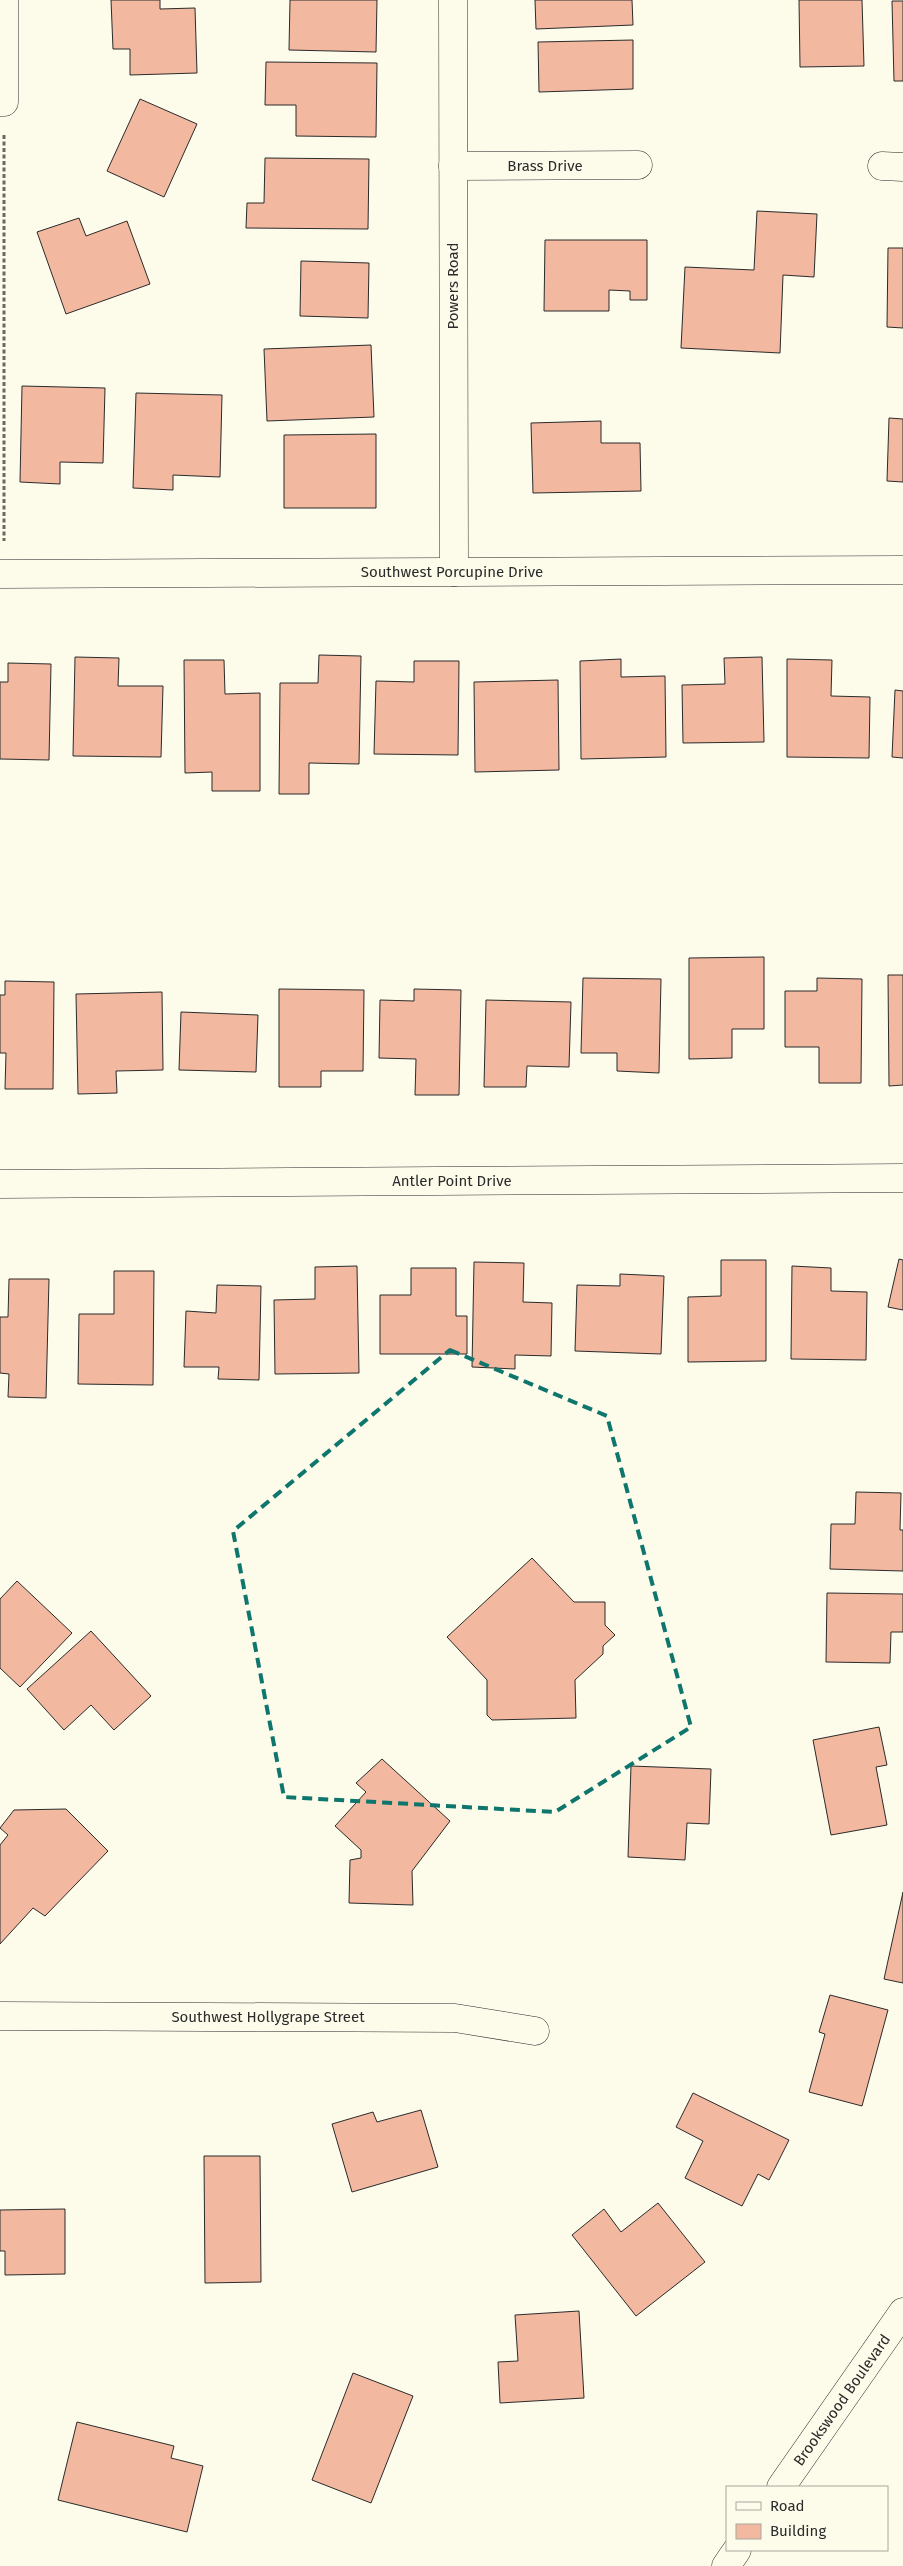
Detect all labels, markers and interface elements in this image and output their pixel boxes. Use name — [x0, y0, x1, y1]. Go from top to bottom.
street label: Brass Drive — [507, 157, 583, 175]
street label: Powers Road — [444, 242, 462, 330]
street label: Southwest Porcupine Drive — [361, 563, 543, 581]
street label: Antler Point Drive — [392, 1172, 512, 1190]
street label: Southwest Hollygrape Street — [171, 2008, 365, 2026]
street label: Brookswood Boulevard — [790, 2331, 894, 2469]
legend — [726, 2486, 888, 2551]
text: Road — [770, 2497, 805, 2515]
text: Building — [770, 2522, 826, 2540]

